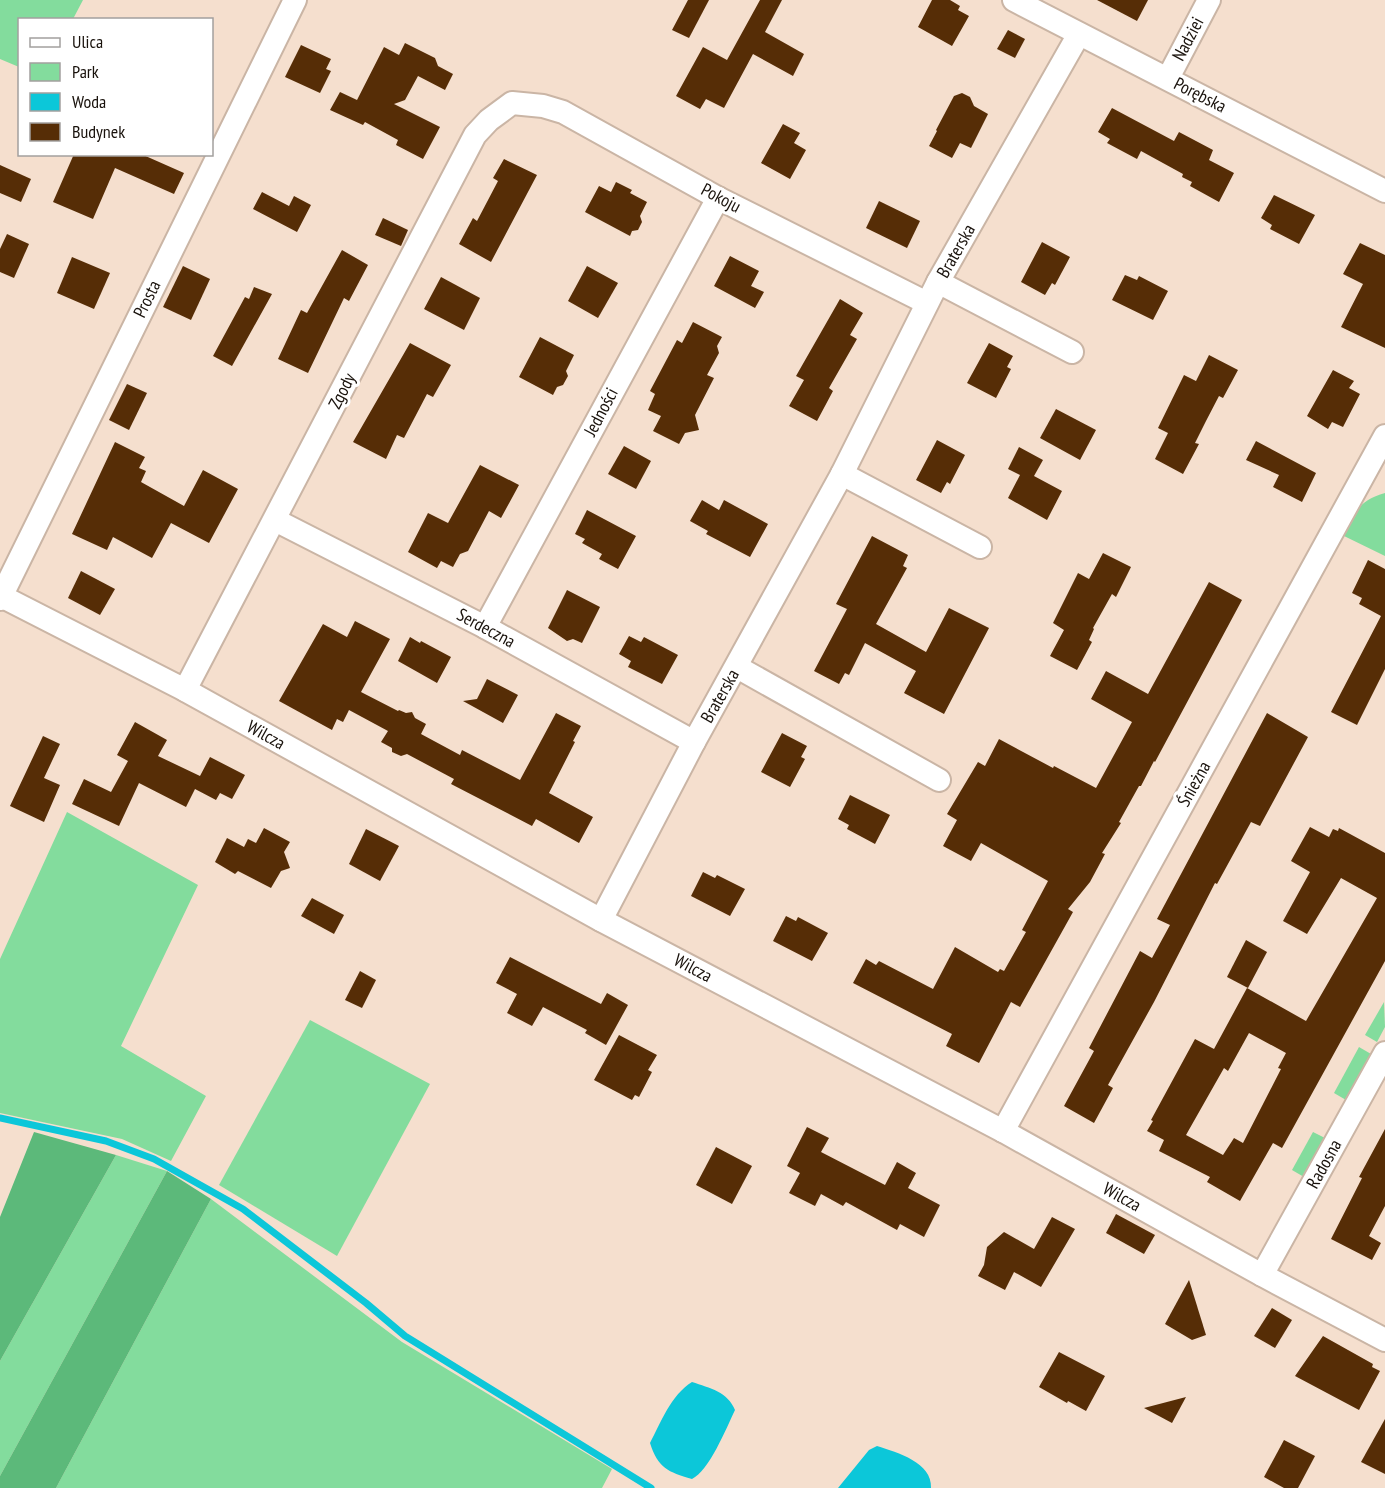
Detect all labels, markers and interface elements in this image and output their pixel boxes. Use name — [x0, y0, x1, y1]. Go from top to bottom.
street label: Nadziei — [1167, 13, 1209, 65]
legend — [18, 18, 213, 156]
text: Ulica — [72, 30, 103, 53]
text: Park — [72, 60, 99, 83]
street label: Porębska — [1170, 72, 1230, 117]
text: Woda — [72, 90, 106, 113]
text: Budynek — [72, 120, 125, 143]
street label: Pokoju — [697, 178, 745, 217]
street label: Braterska — [931, 220, 980, 282]
street label: Prosta — [128, 276, 165, 321]
street label: Zgody — [323, 369, 360, 413]
street label: Jedności — [578, 384, 623, 441]
street label: Serdeczna — [453, 603, 519, 652]
street label: Braterska — [695, 665, 744, 727]
street label: Wilcza — [243, 715, 289, 754]
street label: Śnieżna — [1172, 757, 1215, 810]
street label: Wilcza — [670, 948, 716, 987]
street label: Radosna — [1301, 1135, 1346, 1192]
street label: Wilcza — [1099, 1177, 1145, 1216]

